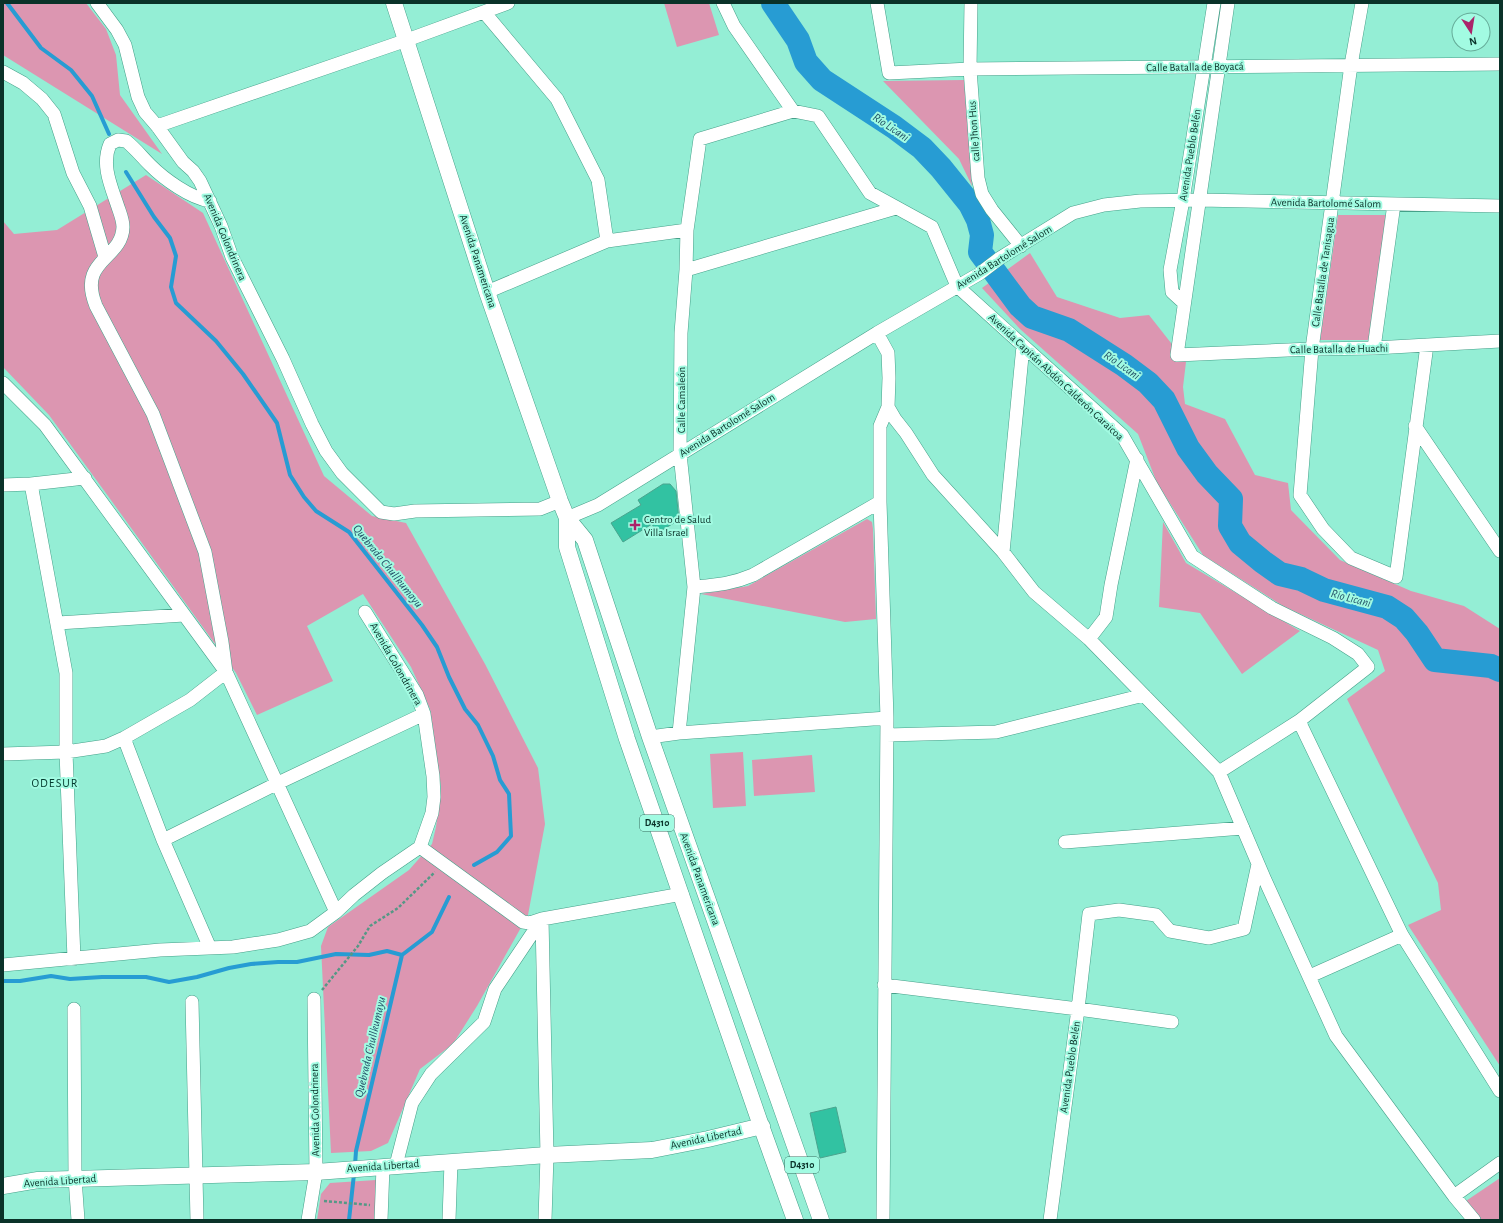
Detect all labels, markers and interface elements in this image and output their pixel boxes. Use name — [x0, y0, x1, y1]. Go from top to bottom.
north arrow — [1451, 12, 1491, 52]
text: N — [1468, 35, 1478, 47]
street label: Calle Batalla de Boyacá — [1146, 61, 1244, 73]
street label: calle Jhon Hus — [966, 100, 982, 162]
street label: Avenida Pueblo Belén — [1177, 108, 1203, 202]
water label: Río Licani — [871, 111, 911, 144]
street label: Avenida Golondrinera — [202, 192, 248, 282]
street label: Avenida Bartolomé Salom — [1271, 197, 1381, 209]
street label: Avenida Panamericana — [458, 213, 498, 309]
street label: Calle Batalla de Tanisagua — [1310, 216, 1336, 328]
street label: Avenida Bartolomé Salom — [954, 223, 1054, 291]
street label: Avenida Capitán Abdón Calderón Garaicoa — [986, 312, 1126, 442]
street label: Calle Batalla de Huachi — [1290, 343, 1388, 355]
water label: Río Licani — [1102, 348, 1142, 382]
street label: Calle Camaleón — [676, 367, 687, 433]
street label: Avenida Bartolomé Salom — [677, 391, 777, 459]
place label: Centro de Salud Villa Israel — [644, 514, 711, 538]
marker: Centro de Salud Villa Israel — [629, 519, 641, 531]
water label: Quebrada Chullkumayu — [350, 522, 425, 611]
water label: Río Licani — [1330, 587, 1373, 609]
street label: Avenida Golondrinera — [368, 621, 424, 707]
district label: ODESUR — [32, 777, 79, 789]
road number: D4310 — [640, 815, 674, 831]
street label: Avenida Panamericana — [678, 831, 722, 927]
water label: Quebrada Chullkumayu — [353, 995, 388, 1099]
street label: Avenida Pueblo Belén — [1058, 1020, 1082, 1114]
street label: Avenida Golondrinera — [309, 1063, 321, 1157]
street label: Avenida Libertad — [669, 1125, 743, 1151]
road number: D4310 — [785, 1157, 819, 1173]
street label: Avenida Libertad — [346, 1158, 420, 1174]
street label: Avenida Libertad — [23, 1173, 97, 1189]

